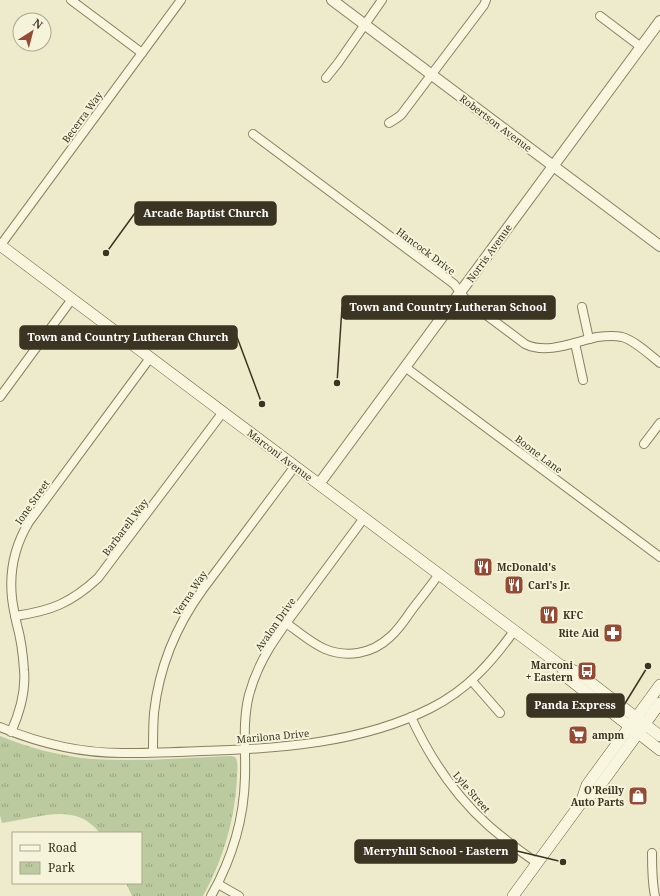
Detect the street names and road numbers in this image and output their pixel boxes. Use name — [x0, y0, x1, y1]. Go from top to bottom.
street label: Becerra Way — [59, 88, 106, 146]
street label: Robertson Avenue — [457, 91, 535, 155]
street label: Norris Avenue — [463, 221, 515, 285]
street label: Hancock Drive — [394, 224, 458, 278]
street label: Marconi Avenue — [244, 426, 316, 484]
street label: Boone Lane — [512, 432, 566, 476]
street label: Ione Street — [11, 476, 53, 527]
street label: Barbarell Way — [99, 495, 151, 559]
street label: Verna Way — [170, 567, 210, 618]
street label: Avalon Drive — [251, 595, 299, 653]
street label: Marilona Drive — [236, 726, 310, 746]
street label: Lyle Street — [450, 768, 494, 816]

